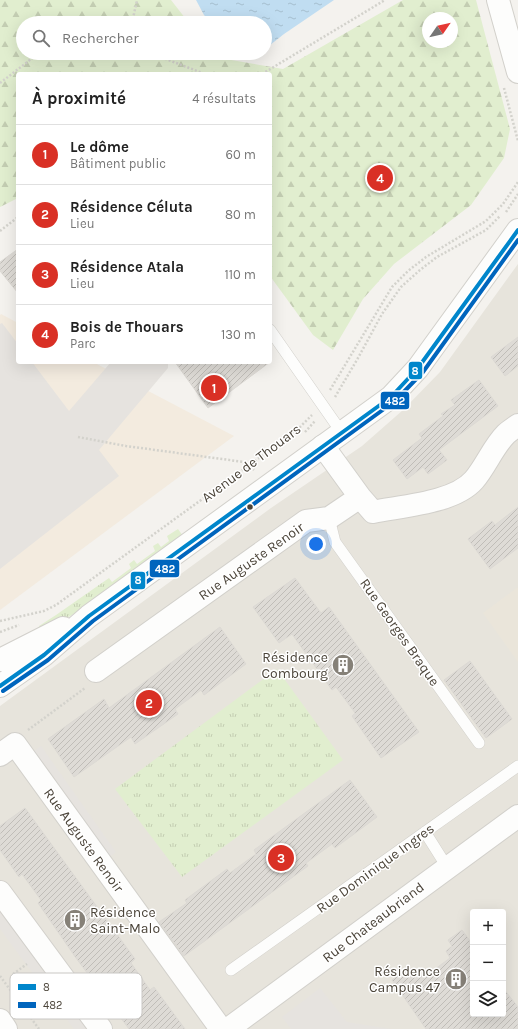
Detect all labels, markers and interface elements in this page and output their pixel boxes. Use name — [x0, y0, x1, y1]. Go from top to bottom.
north arrow — [422, 12, 458, 48]
search box — [16, 16, 272, 60]
icon: search — [30, 27, 52, 49]
text: Rechercher — [62, 29, 139, 47]
text: À proximité — [32, 88, 126, 108]
text: 4 résultats — [192, 91, 256, 106]
text: Le dôme — [70, 138, 129, 156]
text: 1 — [43, 147, 47, 162]
text: 60 m — [226, 147, 256, 162]
text: Bâtiment public — [70, 156, 166, 171]
pin: 4 — [367, 163, 393, 193]
text: Résidence Céluta — [70, 198, 193, 216]
text: 2 — [41, 207, 49, 222]
text: 80 m — [225, 207, 256, 222]
text: Lieu — [70, 216, 95, 231]
text: Résidence Atala — [70, 258, 184, 276]
text: 3 — [41, 267, 49, 282]
text: 110 m — [224, 267, 256, 282]
text: Lieu — [70, 276, 95, 291]
text: Bois de Thouars — [70, 318, 184, 336]
text: 4 — [41, 327, 49, 342]
text: 130 m — [221, 327, 256, 342]
text: Parc — [70, 336, 96, 351]
line badge: 8 — [408, 361, 423, 380]
text: 8 — [411, 365, 419, 378]
pin: 1 — [201, 373, 227, 403]
line badge: 482 — [380, 391, 410, 410]
text: 482 — [385, 395, 406, 408]
street label: Avenue de Thouars — [198, 421, 304, 506]
unlabelled marker — [245, 502, 255, 512]
street label: Rue Auguste Renoir — [195, 518, 308, 604]
your location — [306, 534, 326, 554]
line badge: 482 — [149, 559, 180, 578]
text: 482 — [155, 563, 176, 576]
line badge: 8 — [130, 571, 146, 590]
text: 8 — [134, 574, 142, 587]
street label: Rue Georges Braque — [356, 575, 443, 689]
place label: Résidence Combourg — [262, 649, 328, 682]
building icon: Résidence Combourg — [330, 652, 356, 678]
pin: 2 — [136, 688, 162, 718]
street label: Rue Auguste Renoir — [40, 785, 128, 896]
street label: Rue Dominique Ingres — [313, 820, 437, 917]
pin: 3 — [268, 843, 294, 873]
street label: Rue Chateaubriand — [319, 879, 428, 966]
place label: Résidence Saint-Malo — [90, 904, 160, 937]
building icon: Résidence Saint-Malo — [62, 907, 88, 933]
map controls — [470, 909, 506, 1017]
button: + — [470, 909, 506, 945]
button: − — [470, 945, 506, 981]
place label: Résidence Campus 47 — [369, 963, 440, 996]
building icon: Résidence Campus 47 — [443, 966, 469, 992]
legend — [10, 973, 142, 1019]
text: 8 — [43, 981, 50, 994]
button: layers — [470, 981, 506, 1017]
text: 482 — [43, 999, 62, 1012]

